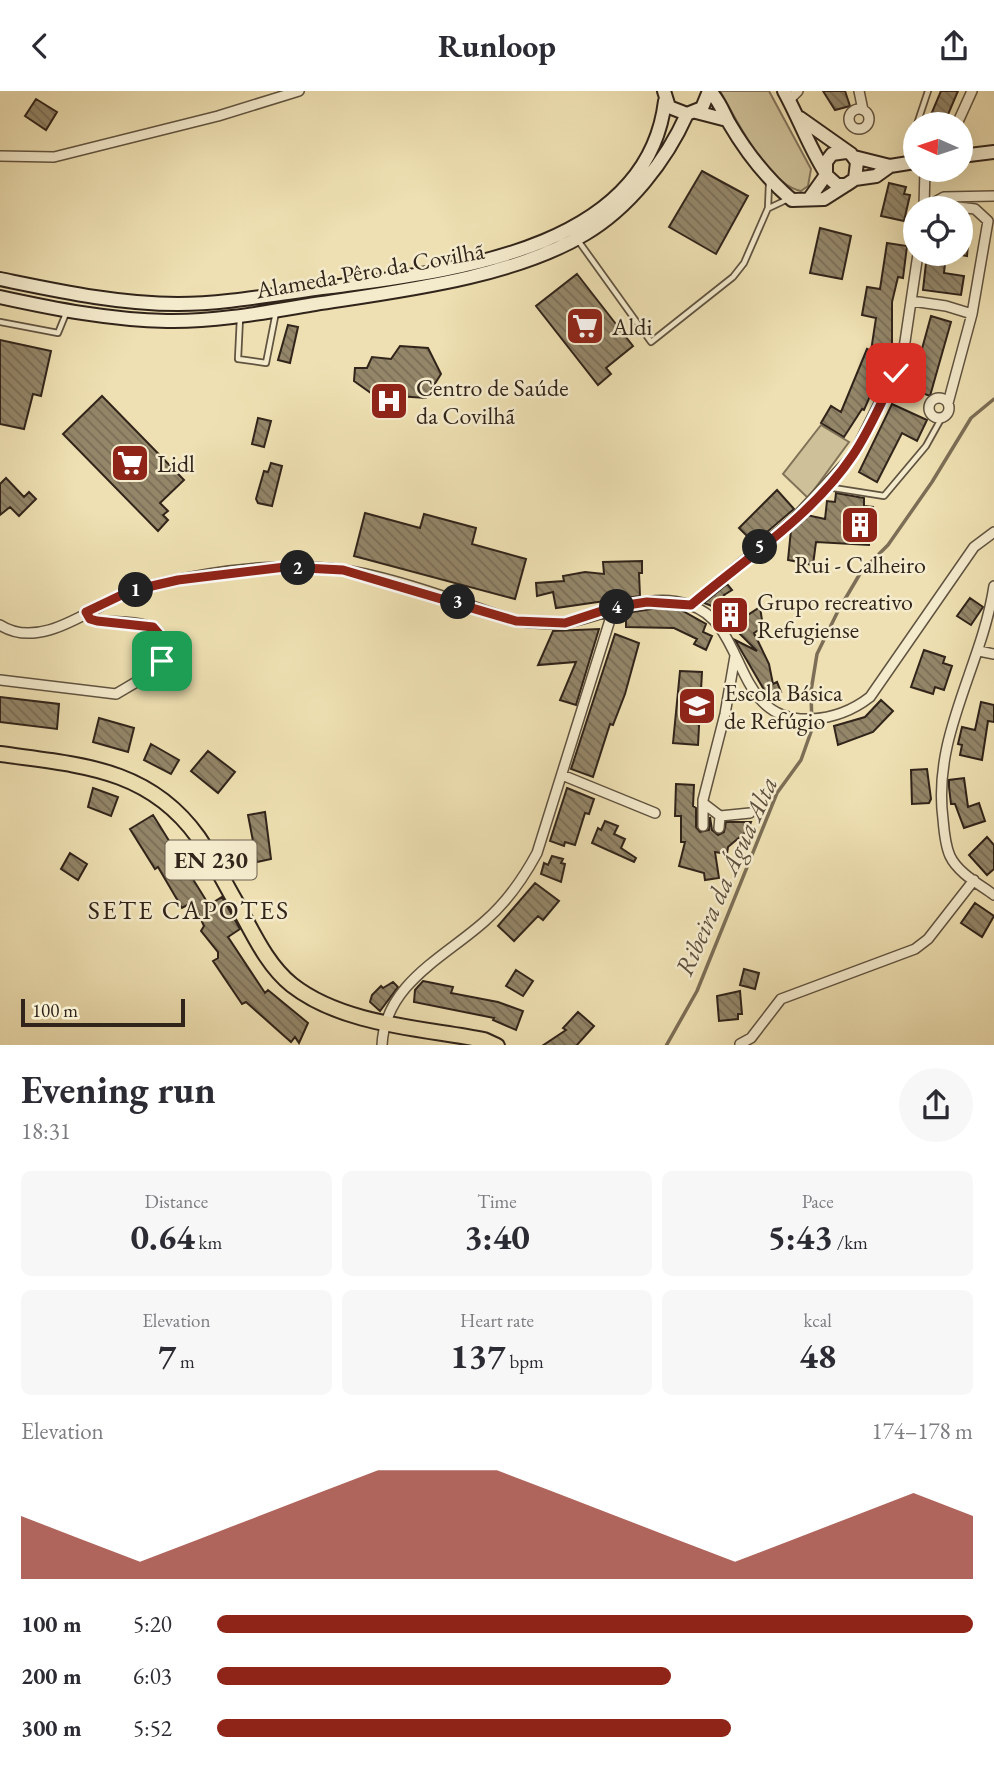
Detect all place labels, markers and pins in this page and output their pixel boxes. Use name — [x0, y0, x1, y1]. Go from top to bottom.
supermarket icon: Aldi — [564, 305, 606, 347]
place label: Aldi — [611, 311, 653, 342]
pin — [866, 343, 926, 403]
place label: Centro de Saúde da Covilhã — [416, 372, 569, 431]
hospital icon: Centro de Saúde da Covilhã — [368, 380, 410, 422]
supermarket icon: Lidl — [109, 442, 151, 484]
place label: Lidl — [157, 448, 195, 479]
building icon: Rui - Calheiro — [839, 504, 881, 546]
pin: 5 — [742, 529, 778, 565]
place label: Rui - Calheiro — [794, 549, 926, 580]
pin: 2 — [280, 551, 316, 585]
pin: 1 — [118, 573, 154, 607]
pin: 3 — [440, 585, 476, 619]
place label: Grupo recreativo Refugiense — [757, 586, 913, 645]
pin: 4 — [600, 589, 634, 625]
building icon: Grupo recreativo Refugiense — [709, 594, 751, 636]
pin — [132, 631, 192, 691]
place label: Escola Básica de Refúgio — [724, 677, 843, 736]
school or university icon: Escola Básica de Refúgio — [676, 685, 718, 727]

